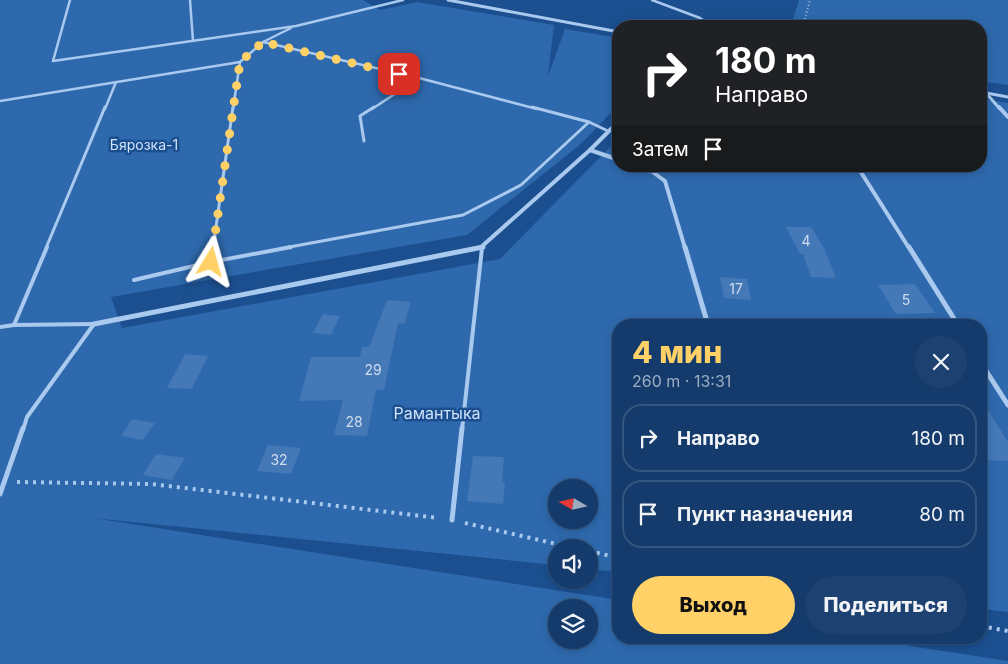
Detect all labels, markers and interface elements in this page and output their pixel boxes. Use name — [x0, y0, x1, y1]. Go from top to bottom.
text: 180 m — [715, 39, 817, 81]
icon: right — [632, 40, 697, 105]
pin — [378, 53, 420, 95]
icon: arrive — [385, 60, 413, 88]
text: Направо — [715, 81, 808, 107]
icon: arrive — [699, 135, 727, 163]
park label: Бярозка-1 — [110, 136, 178, 153]
text: Затем — [632, 138, 689, 161]
house number: 4 — [801, 232, 811, 249]
position arrow — [184, 235, 236, 287]
house number: 17 — [729, 280, 743, 297]
house number: 5 — [902, 291, 910, 308]
text: 4 мин — [632, 334, 722, 370]
button: close — [915, 336, 967, 388]
house number: 29 — [364, 361, 382, 378]
text: 260 m · 13:31 — [632, 371, 731, 391]
park label: Рамантыка — [393, 403, 481, 423]
house number: 28 — [345, 413, 363, 430]
icon: right — [634, 424, 662, 452]
text: Направо — [677, 427, 760, 450]
text: 180 m — [912, 427, 965, 450]
house number: 32 — [270, 451, 288, 468]
north arrow — [548, 479, 598, 529]
map controls — [548, 479, 598, 649]
icon: arrive — [634, 500, 662, 528]
text: Пункт назначения — [677, 503, 853, 526]
text: 80 m — [919, 503, 965, 526]
button: sound — [548, 539, 598, 589]
button: Выход — [632, 576, 795, 634]
button: Поделиться — [805, 576, 967, 634]
button: layers — [548, 599, 598, 649]

